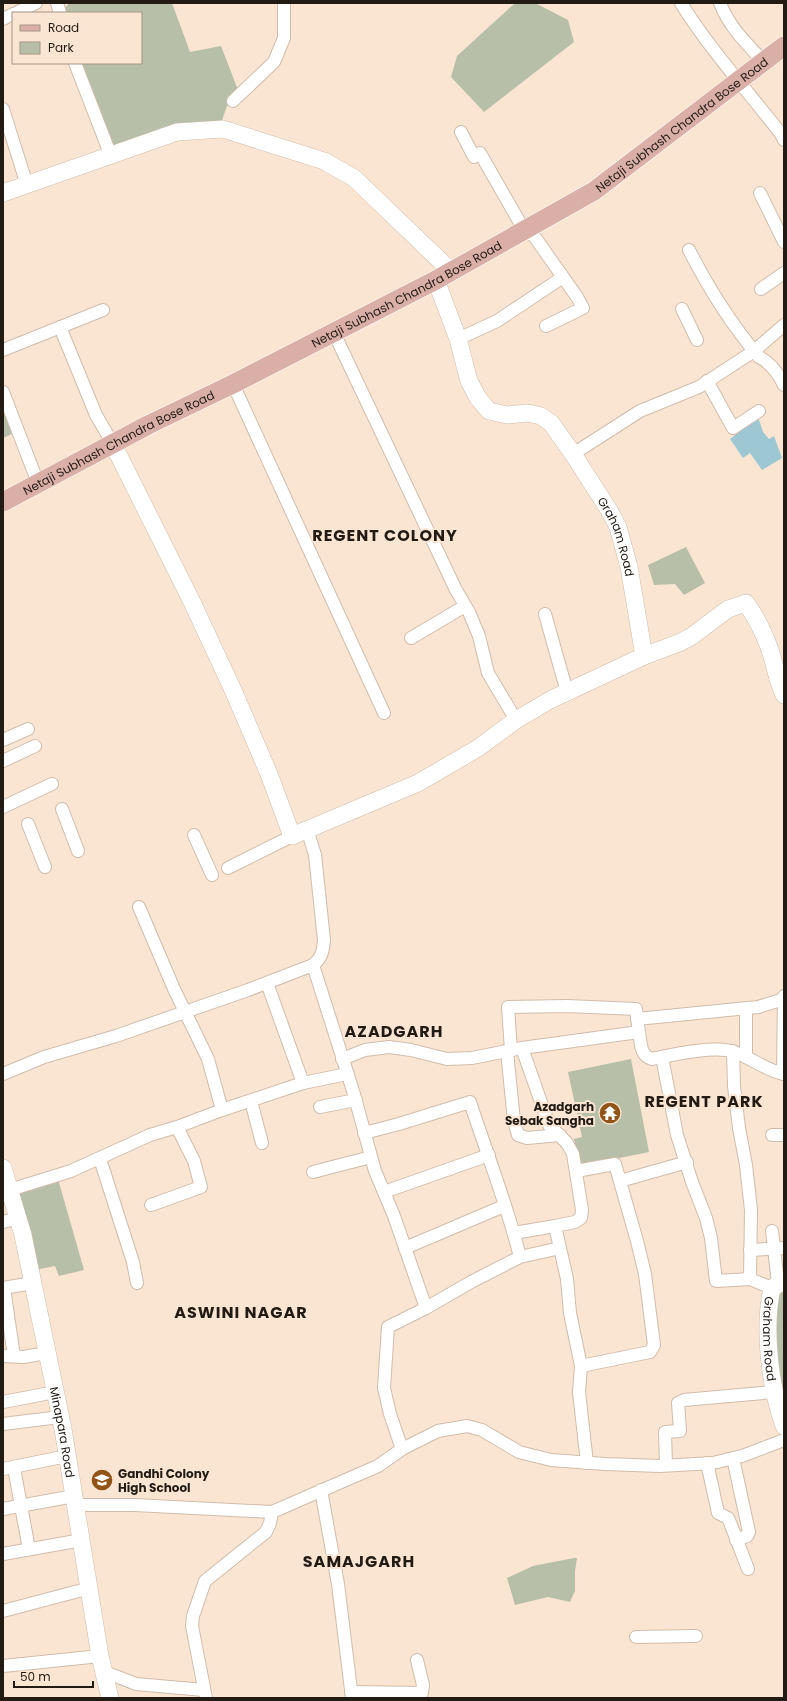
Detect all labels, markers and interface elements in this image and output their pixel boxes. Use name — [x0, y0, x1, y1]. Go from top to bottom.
legend — [12, 12, 142, 64]
text: Road — [48, 19, 79, 36]
text: Park — [48, 39, 75, 56]
street label: Netaji Subhash Chandra Bose Road — [592, 53, 771, 196]
street label: Netaji Subhash Chandra Bose Road — [308, 236, 505, 351]
street label: Netaji Subhash Chandra Bose Road — [20, 386, 217, 499]
street label: Graham Road — [594, 493, 639, 578]
district label: REGENT COLONY — [312, 524, 458, 547]
district label: AZADGARH — [345, 1020, 443, 1043]
district label: REGENT PARK — [644, 1090, 764, 1113]
place label: Azadgarh Sebak Sangha — [505, 1098, 594, 1129]
temple icon: Azadgarh Sebak Sangha — [597, 1100, 623, 1126]
street label: Graham Road — [759, 1295, 781, 1382]
district label: ASWINI NAGAR — [174, 1301, 308, 1324]
street label: Minapara Road — [46, 1385, 79, 1479]
place label: Gandhi Colony High School — [118, 1465, 210, 1496]
school or university icon: Gandhi Colony High School — [89, 1467, 115, 1493]
district label: SAMAJGARH — [303, 1550, 415, 1573]
scale bar — [14, 1663, 93, 1689]
text: 50 m — [20, 1668, 51, 1685]

